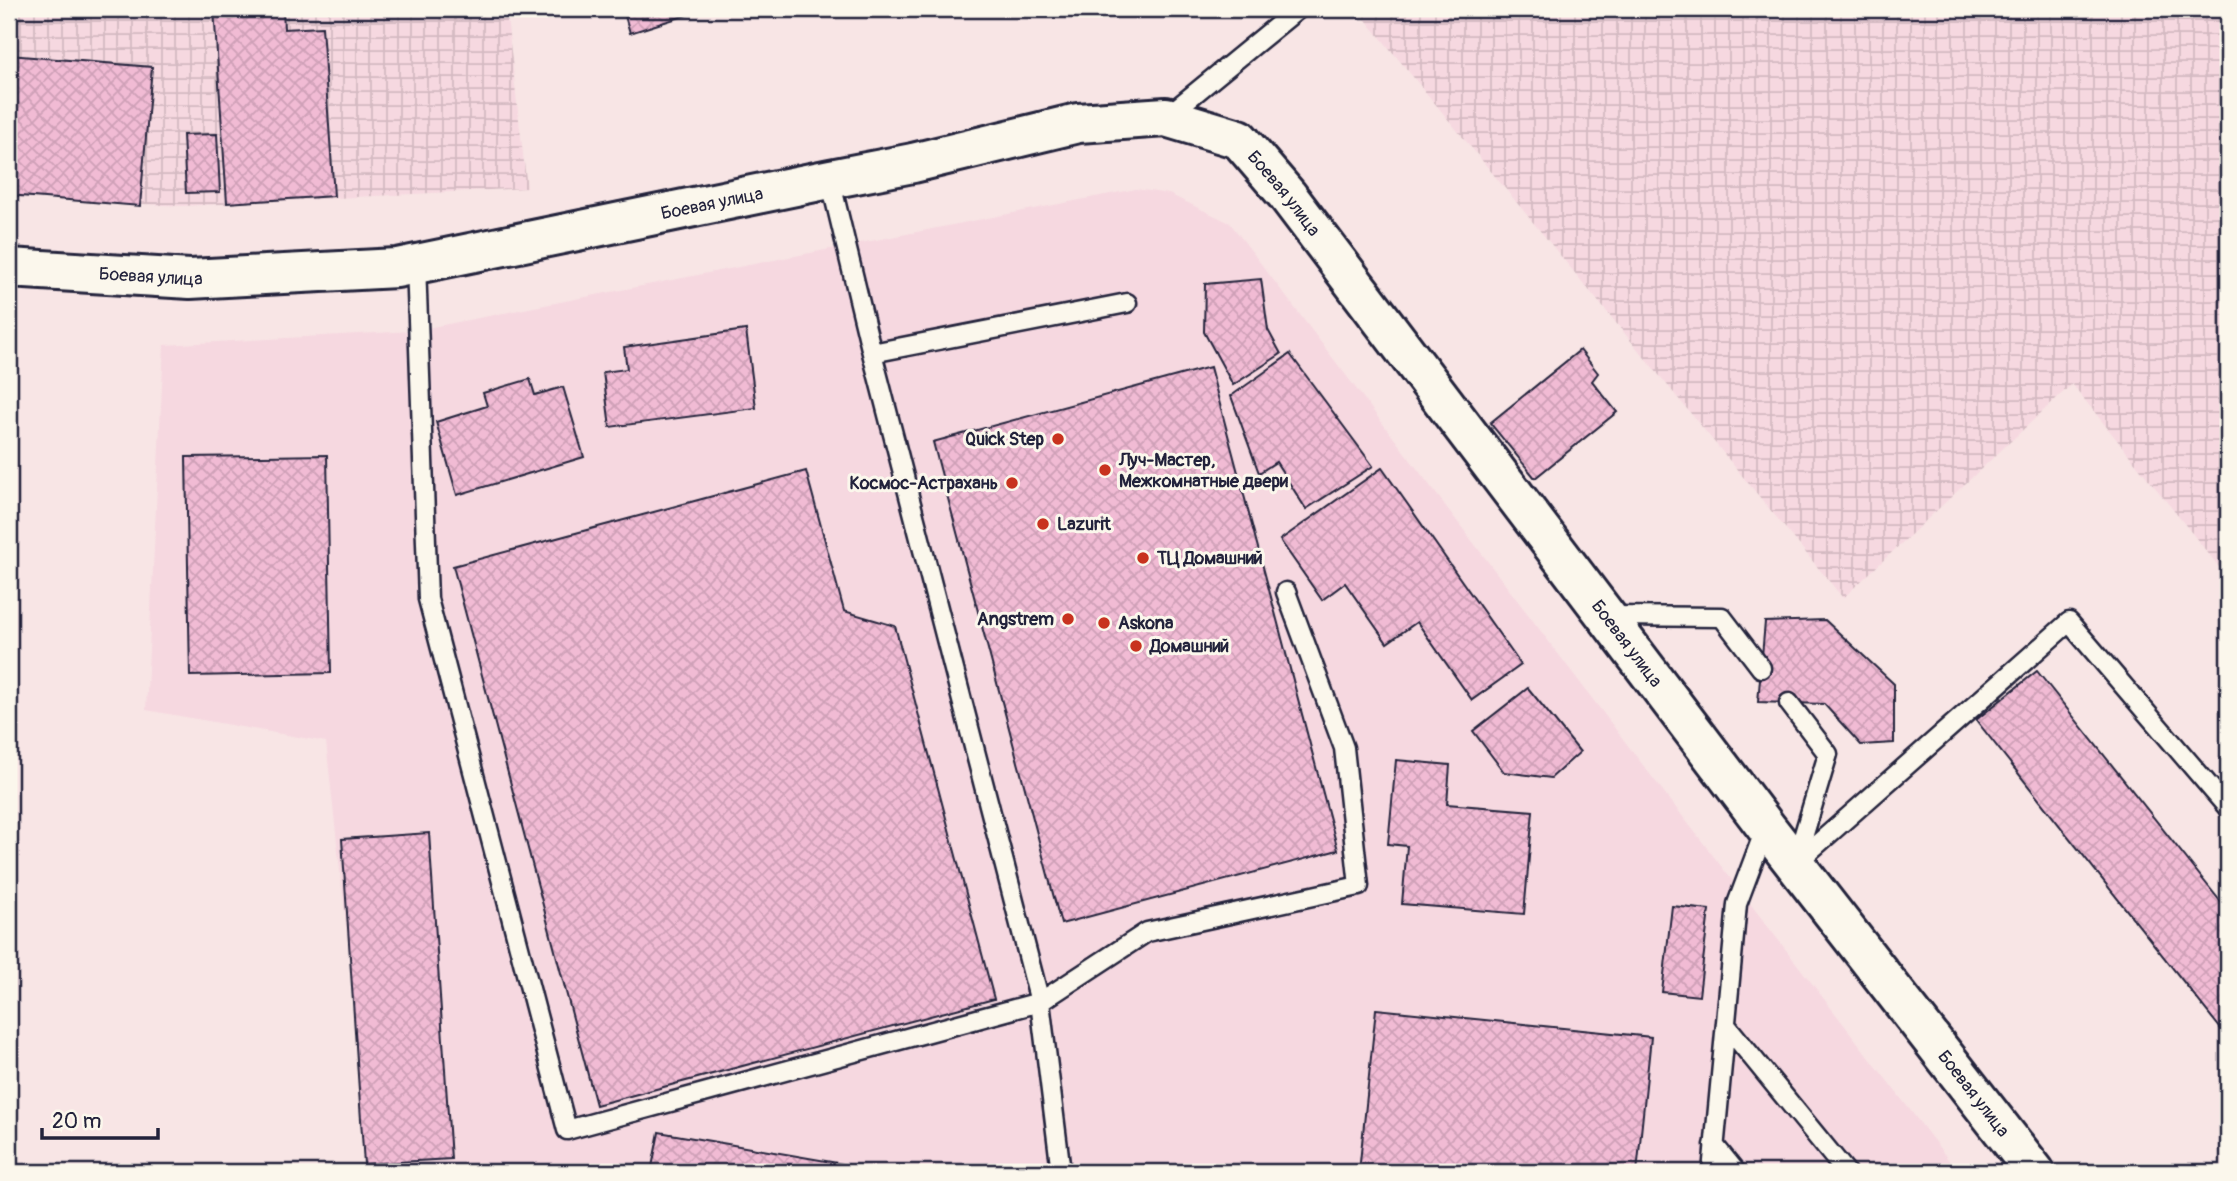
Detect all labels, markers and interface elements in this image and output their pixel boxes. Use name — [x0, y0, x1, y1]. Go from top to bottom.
street label: Боевая улица — [1242, 146, 1326, 241]
street label: Боевая улица — [659, 182, 765, 225]
street label: Боевая улица — [98, 262, 203, 291]
place label: Quick Step — [965, 428, 1044, 451]
marker: Quick Step — [1050, 431, 1066, 447]
place label: Луч-Мастер, Межкомнатные двери — [1118, 449, 1288, 493]
marker: Луч-Мастер, Межкомнатные двери — [1097, 462, 1113, 478]
place label: Космос-Астрахань — [850, 472, 998, 495]
marker: Космос-Астрахань — [1004, 475, 1020, 491]
place label: Lazurit — [1057, 513, 1112, 536]
marker: Lazurit — [1035, 516, 1051, 532]
place label: ТЦ Домашний — [1156, 547, 1263, 570]
marker: ТЦ Домашний — [1135, 550, 1151, 566]
street label: Боевая улица — [1586, 595, 1667, 692]
place label: Angstrem — [977, 608, 1054, 631]
marker: Angstrem — [1060, 611, 1076, 627]
place label: Askona — [1118, 612, 1174, 635]
marker: Askona — [1096, 615, 1112, 631]
place label: Домашний — [1149, 635, 1229, 658]
marker: Домашний — [1128, 638, 1144, 654]
street label: Боевая улица — [1933, 1045, 2015, 1141]
scale bar — [42, 1097, 158, 1141]
text: 20 m — [52, 1108, 101, 1135]

